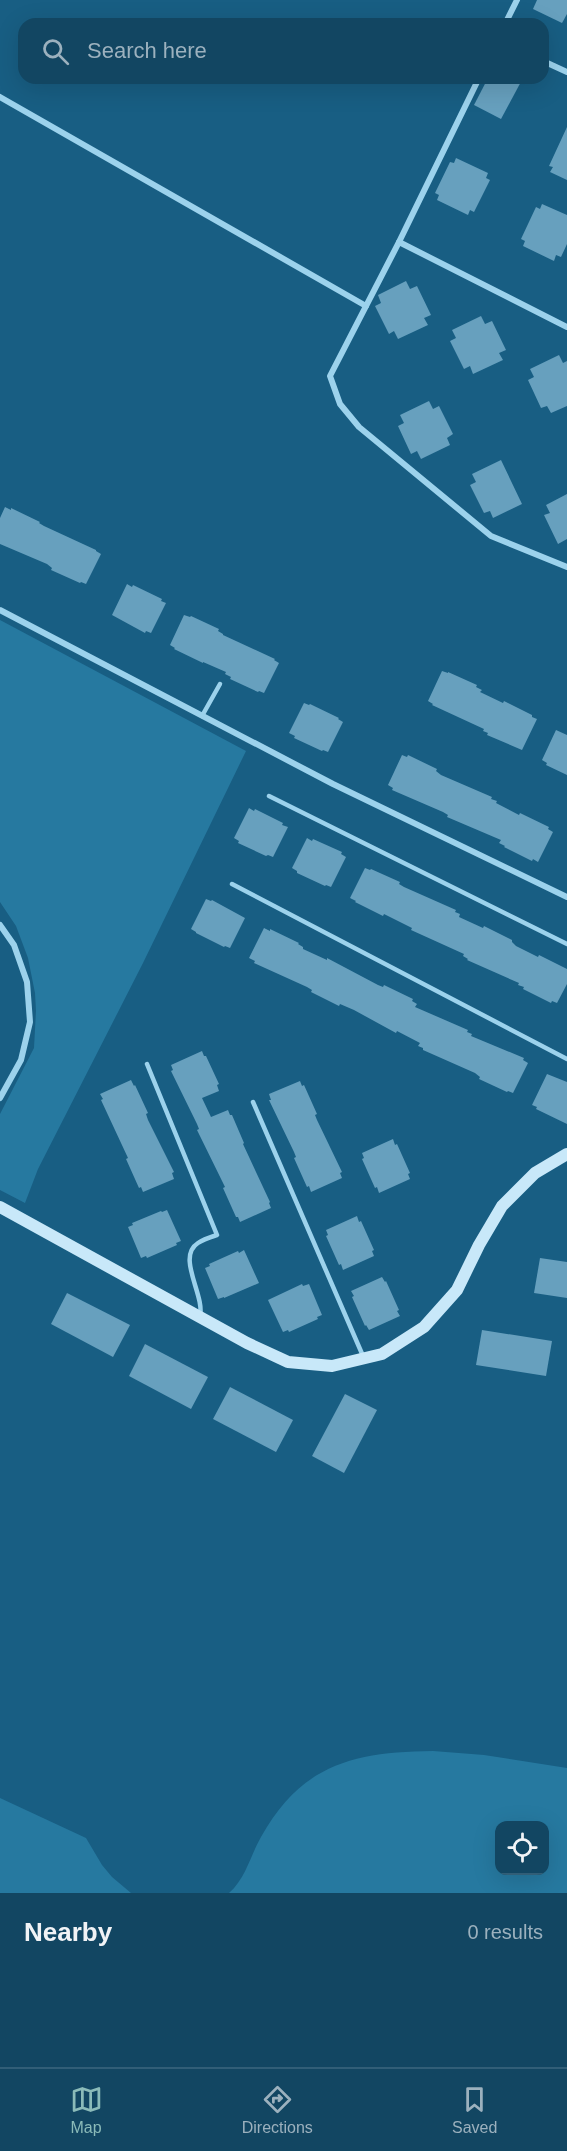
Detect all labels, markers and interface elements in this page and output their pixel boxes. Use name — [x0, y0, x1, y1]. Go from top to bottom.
search box — [18, 18, 549, 84]
icon: search — [39, 35, 72, 68]
text: Search here — [87, 38, 207, 63]
map controls — [495, 1821, 549, 1875]
button: locate — [495, 1821, 549, 1875]
text: Nearby — [24, 1917, 112, 1947]
text: 0 results — [467, 1921, 543, 1943]
tab: Map — [70, 2083, 103, 2137]
tab: Directions — [242, 2083, 313, 2137]
tab: Saved — [452, 2083, 497, 2137]

